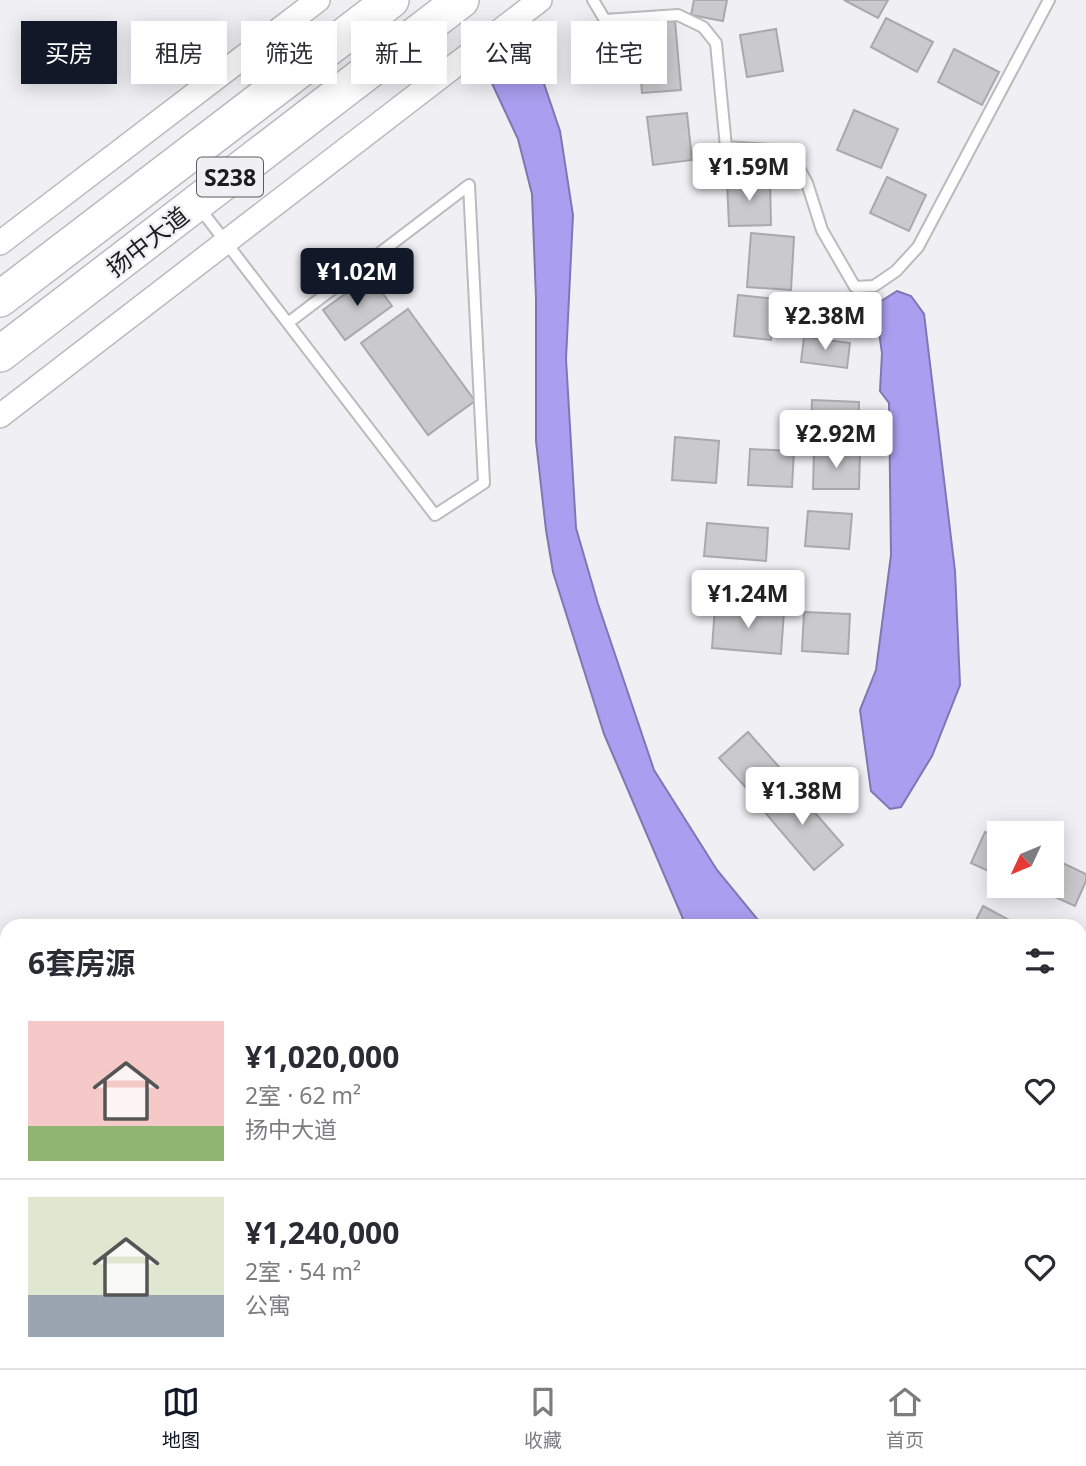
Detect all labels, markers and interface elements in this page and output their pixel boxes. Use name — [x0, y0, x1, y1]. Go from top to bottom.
chip: 买房 — [21, 21, 117, 84]
chip: 租房 — [131, 21, 227, 84]
chip: 筛选 — [241, 21, 337, 84]
chip: 新上 — [351, 21, 447, 84]
chip: 公寓 — [461, 21, 557, 84]
chip: 住宅 — [571, 21, 667, 84]
pin: ¥1.59M — [692, 144, 806, 203]
text: ¥1.59M — [709, 150, 789, 182]
road number: S238 — [197, 158, 263, 196]
street label: 扬中大道 — [99, 198, 195, 284]
pin: ¥1.02M — [300, 248, 414, 308]
text: ¥1.02M — [317, 255, 397, 287]
pin: ¥2.38M — [768, 292, 882, 352]
text: ¥2.38M — [785, 299, 865, 331]
pin: ¥2.92M — [779, 410, 893, 470]
text: ¥2.92M — [796, 417, 876, 449]
pin: ¥1.24M — [691, 570, 805, 630]
text: ¥1.24M — [708, 577, 788, 609]
pin: ¥1.38M — [745, 768, 859, 827]
text: ¥1.38M — [762, 774, 842, 806]
north arrow — [987, 821, 1064, 898]
map controls — [987, 821, 1064, 898]
text: 6套房源 — [28, 942, 135, 983]
icon: filters — [1021, 942, 1059, 980]
text: ¥1,020,000 — [245, 1036, 399, 1077]
icon: home — [84, 1049, 168, 1133]
icon: heart — [1021, 1072, 1059, 1110]
text: 2室 · 62 m² — [245, 1079, 361, 1111]
text: 扬中大道 — [245, 1113, 337, 1145]
text: ¥1,240,000 — [245, 1212, 399, 1253]
icon: home — [84, 1225, 168, 1309]
icon: heart — [1021, 1248, 1059, 1286]
text: 2室 · 54 m² — [245, 1255, 361, 1287]
text: 公寓 — [245, 1289, 291, 1321]
tab: 地图 — [162, 1383, 200, 1453]
tab: 收藏 — [524, 1383, 562, 1453]
tab: 首页 — [886, 1383, 924, 1453]

